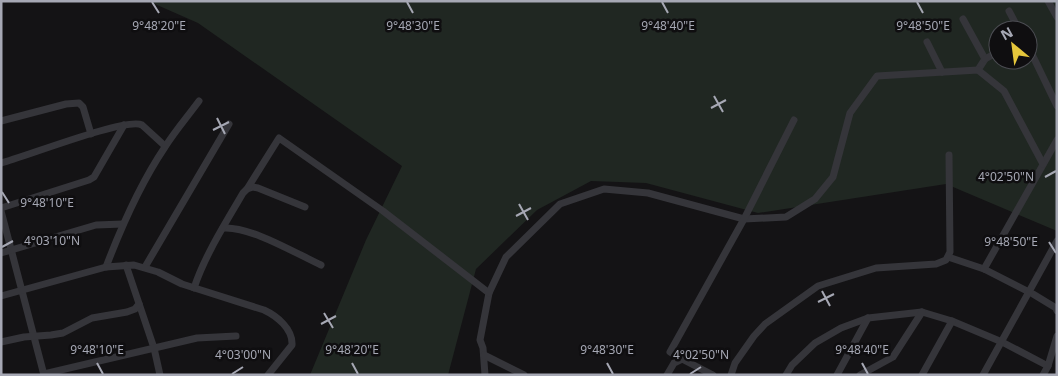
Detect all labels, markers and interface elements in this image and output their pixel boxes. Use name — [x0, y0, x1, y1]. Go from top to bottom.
text: 9°48'20"E — [132, 17, 186, 34]
text: 9°48'30"E — [386, 17, 440, 34]
text: 9°48'40"E — [641, 17, 695, 34]
text: 9°48'50"E — [896, 17, 950, 34]
north arrow — [988, 20, 1038, 70]
text: N — [997, 22, 1016, 44]
text: 4°02'50"N — [978, 168, 1034, 185]
text: 9°48'10"E — [20, 194, 74, 211]
text: 4°03'10"N — [24, 232, 80, 249]
text: 9°48'50"E — [984, 233, 1038, 250]
text: 9°48'10"E — [70, 341, 124, 358]
text: 9°48'20"E — [325, 341, 379, 358]
text: 9°48'30"E — [580, 341, 634, 358]
text: 9°48'40"E — [835, 341, 889, 358]
text: 4°03'00"N — [215, 346, 271, 363]
text: 4°02'50"N — [673, 346, 729, 363]

